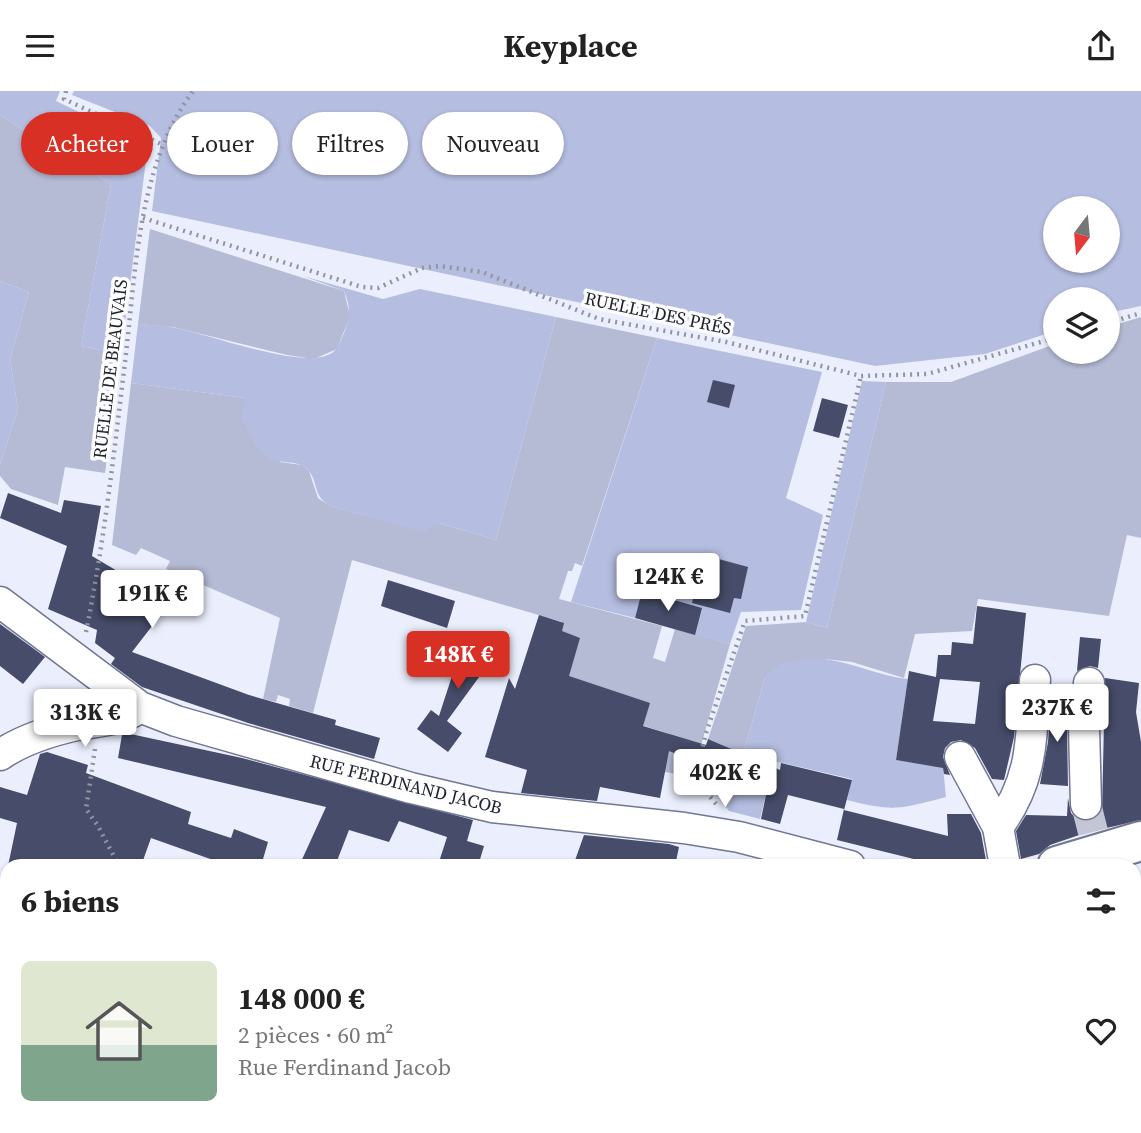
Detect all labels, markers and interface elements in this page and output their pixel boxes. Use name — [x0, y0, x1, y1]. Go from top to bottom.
text: Keyplace — [503, 24, 638, 68]
icon: menu — [21, 27, 59, 65]
icon: share — [1082, 27, 1120, 65]
chip: Acheter — [21, 112, 153, 175]
chip: Louer — [167, 112, 278, 175]
chip: Filtres — [292, 112, 408, 175]
chip: Nouveau — [422, 112, 564, 175]
north arrow — [1043, 196, 1120, 273]
map controls — [1043, 196, 1120, 364]
street label: RUELLE DE BEAUVAIS — [87, 278, 133, 460]
street label: RUELLE DES PRÉS — [582, 285, 734, 341]
button: layers — [1043, 287, 1120, 364]
pin: 124K € — [611, 553, 725, 613]
text: 124K € — [633, 560, 703, 592]
pin: 191K € — [95, 571, 209, 630]
text: 191K € — [117, 577, 187, 609]
pin: 148K € — [401, 631, 515, 691]
text: 148K € — [423, 638, 493, 670]
pin: 237K € — [1000, 685, 1114, 744]
pin: 313K € — [28, 689, 142, 749]
text: 237K € — [1022, 691, 1092, 723]
text: 313K € — [50, 696, 120, 728]
street label: RUE FERDINAND JACOB — [307, 748, 505, 820]
pin: 402K € — [668, 749, 782, 809]
text: 402K € — [690, 756, 760, 788]
text: 6 biens — [21, 881, 119, 922]
icon: filters — [1082, 882, 1120, 920]
text: 148 000 € — [238, 978, 365, 1019]
icon: home — [77, 989, 161, 1073]
icon: heart — [1082, 1012, 1120, 1050]
text: 2 pièces · 60 m² — [238, 1019, 393, 1051]
text: Rue Ferdinand Jacob — [238, 1051, 451, 1083]

